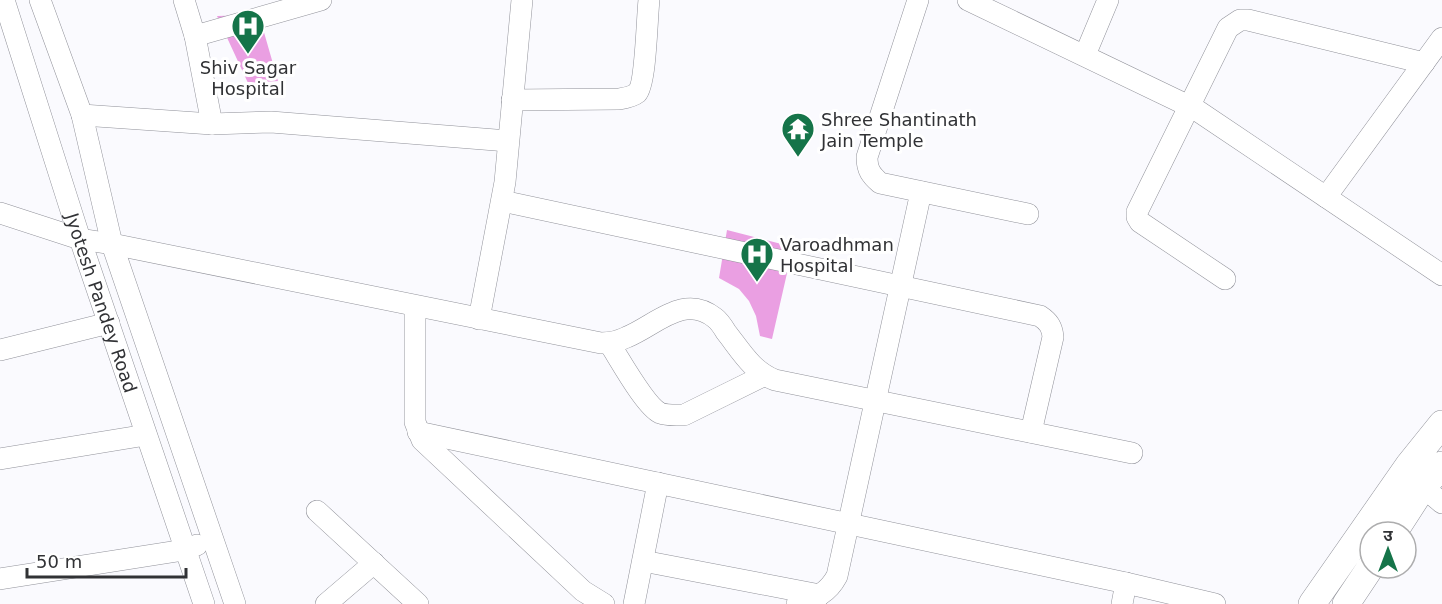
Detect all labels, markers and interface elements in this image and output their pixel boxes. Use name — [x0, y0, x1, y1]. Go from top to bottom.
hospital icon: Shiv Sagar Hospital — [230, 8, 266, 55]
place label: Shiv Sagar Hospital — [200, 57, 297, 99]
place label: Shree Shantinath Jain Temple — [820, 109, 977, 151]
temple icon: Shree Shantinath Jain Temple — [780, 111, 816, 158]
street label: Jyotesh Pandey Road — [62, 209, 142, 395]
place label: Varoadhman Hospital — [780, 234, 894, 276]
hospital icon: Varoadhman Hospital — [739, 236, 775, 283]
north arrow — [1358, 520, 1418, 580]
text: उ — [1383, 526, 1393, 545]
scale bar — [27, 541, 186, 579]
text: 50 m — [36, 551, 82, 572]

